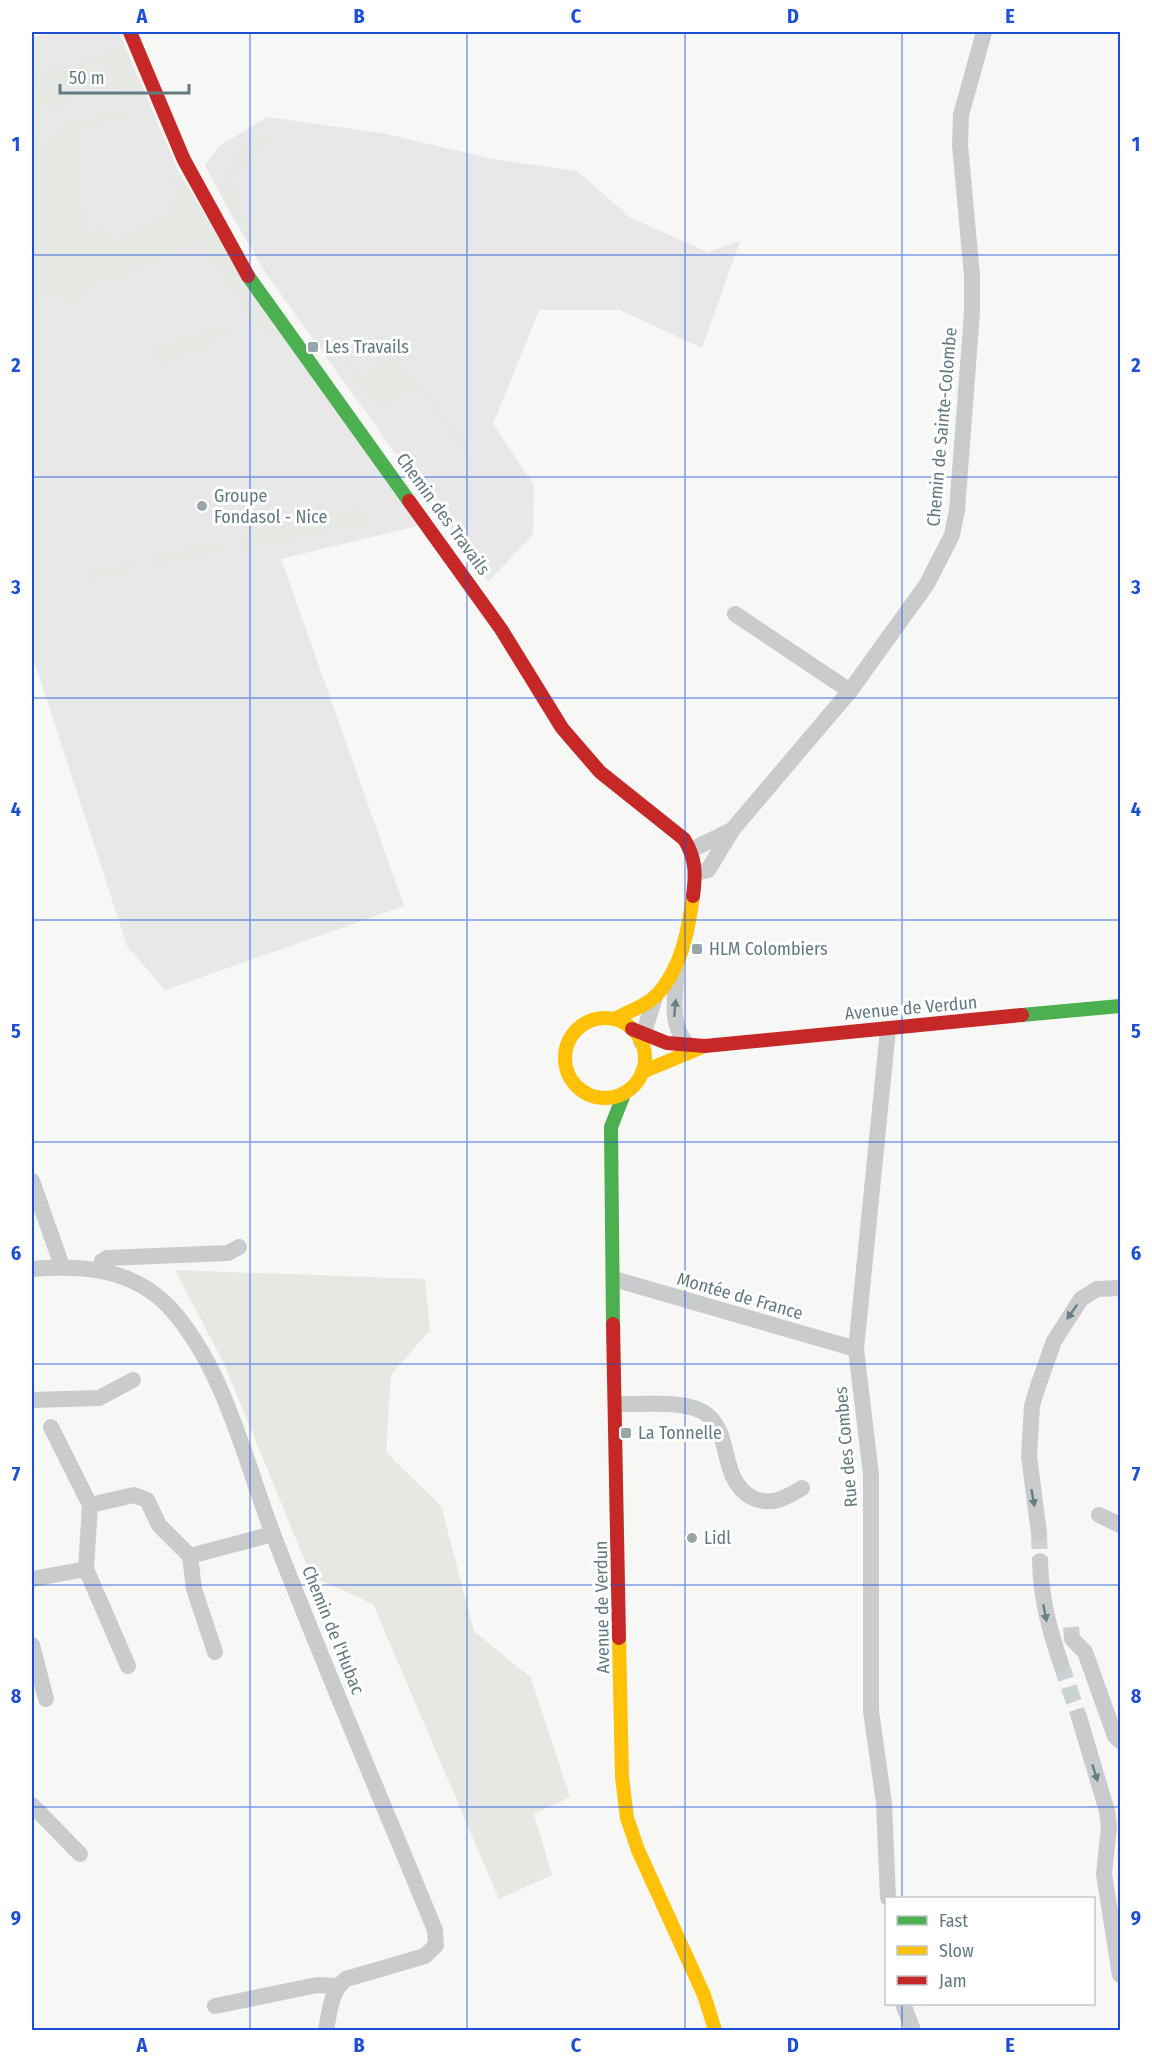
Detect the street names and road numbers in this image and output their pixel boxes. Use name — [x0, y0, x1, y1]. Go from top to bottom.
street label: Chemin de Sainte-Colombe — [922, 326, 962, 527]
street label: Chemin des Travails — [391, 449, 495, 580]
street label: Avenue de Verdun — [844, 991, 978, 1025]
street label: Montée de France — [675, 1268, 805, 1324]
street label: Rue des Combes — [830, 1385, 862, 1508]
street label: Avenue de Verdun — [590, 1540, 614, 1674]
street label: Chemin de l'Hubac — [297, 1563, 369, 1698]

